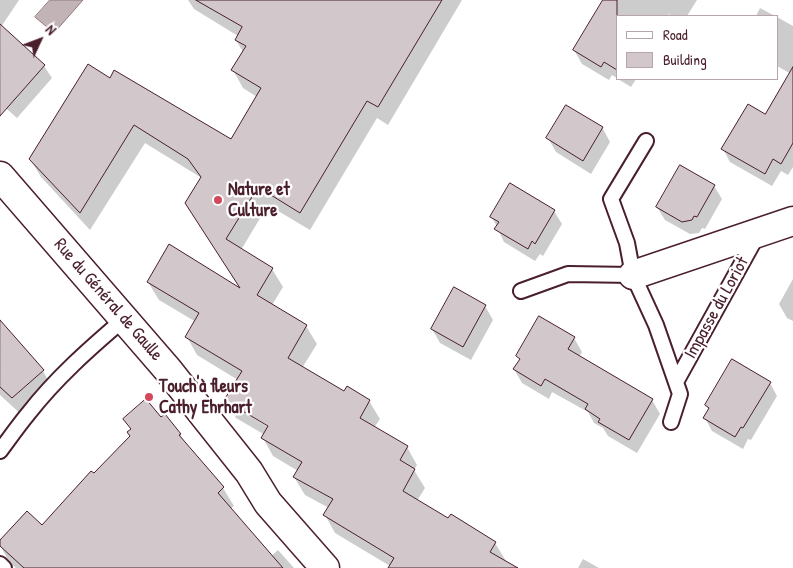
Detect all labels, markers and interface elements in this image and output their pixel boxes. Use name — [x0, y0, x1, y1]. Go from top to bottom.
north arrow — [15, 15, 65, 65]
legend — [616, 15, 778, 80]
text: N — [42, 20, 61, 39]
text: Road — [663, 24, 688, 45]
text: Building — [663, 49, 707, 70]
place label: Nature et Culture — [228, 179, 290, 222]
marker: Nature et Culture — [212, 194, 224, 206]
street label: Rue du Général de Gaulle — [49, 234, 167, 366]
street label: Impasse du Loriot — [680, 253, 754, 363]
place label: Touch'à fleurs Cathy Ehrhart — [159, 376, 252, 418]
marker: Touch'à fleurs Cathy Ehrhart — [143, 391, 155, 403]

